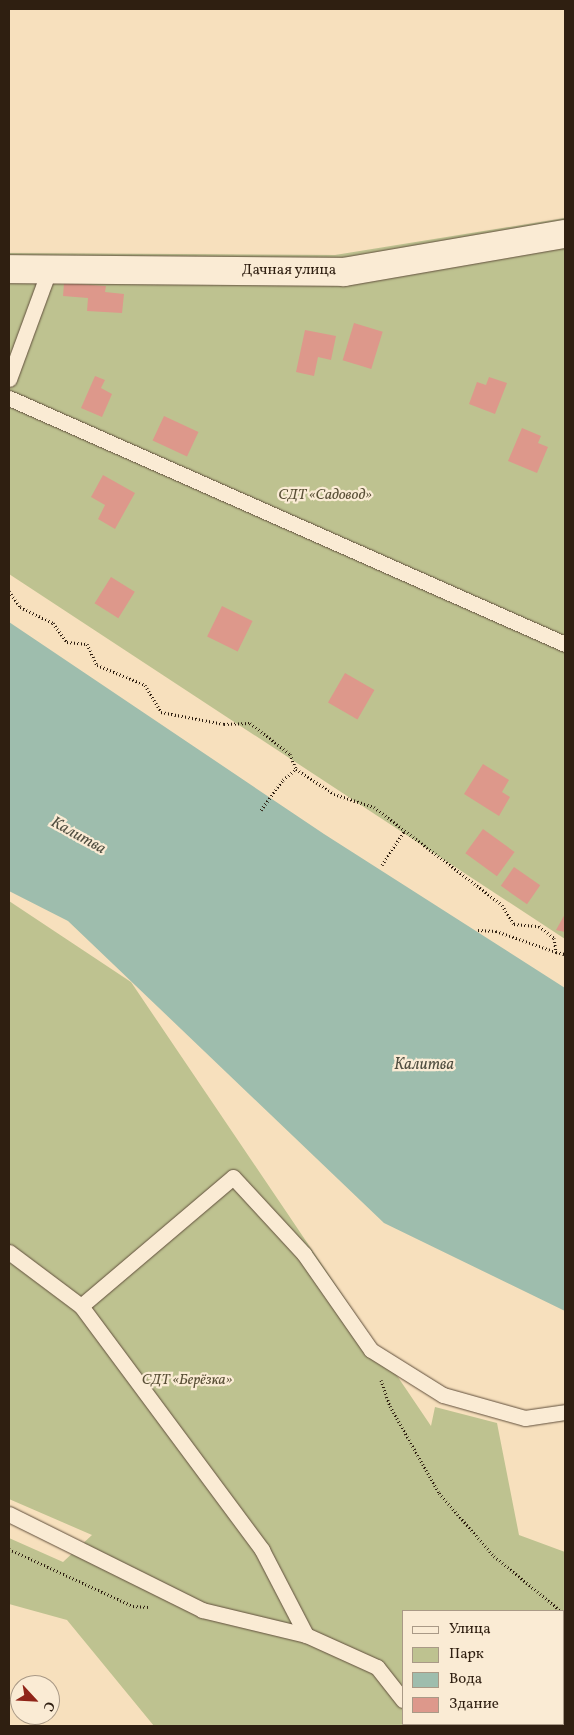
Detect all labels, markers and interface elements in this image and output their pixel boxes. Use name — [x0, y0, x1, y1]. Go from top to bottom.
street label: Дачная улица — [242, 262, 336, 280]
park label: СДТ «Садовод» — [278, 487, 372, 505]
water label: Калитва — [47, 813, 109, 859]
water label: Калитва — [394, 1055, 454, 1075]
park label: СДТ «Берёзка» — [142, 1372, 232, 1390]
legend — [402, 1610, 564, 1725]
text: Улица — [449, 1619, 491, 1640]
text: Парк — [449, 1644, 484, 1665]
text: Вода — [449, 1669, 482, 1690]
north arrow — [10, 1675, 60, 1725]
text: Здание — [449, 1694, 499, 1715]
text: С — [38, 1698, 59, 1714]

